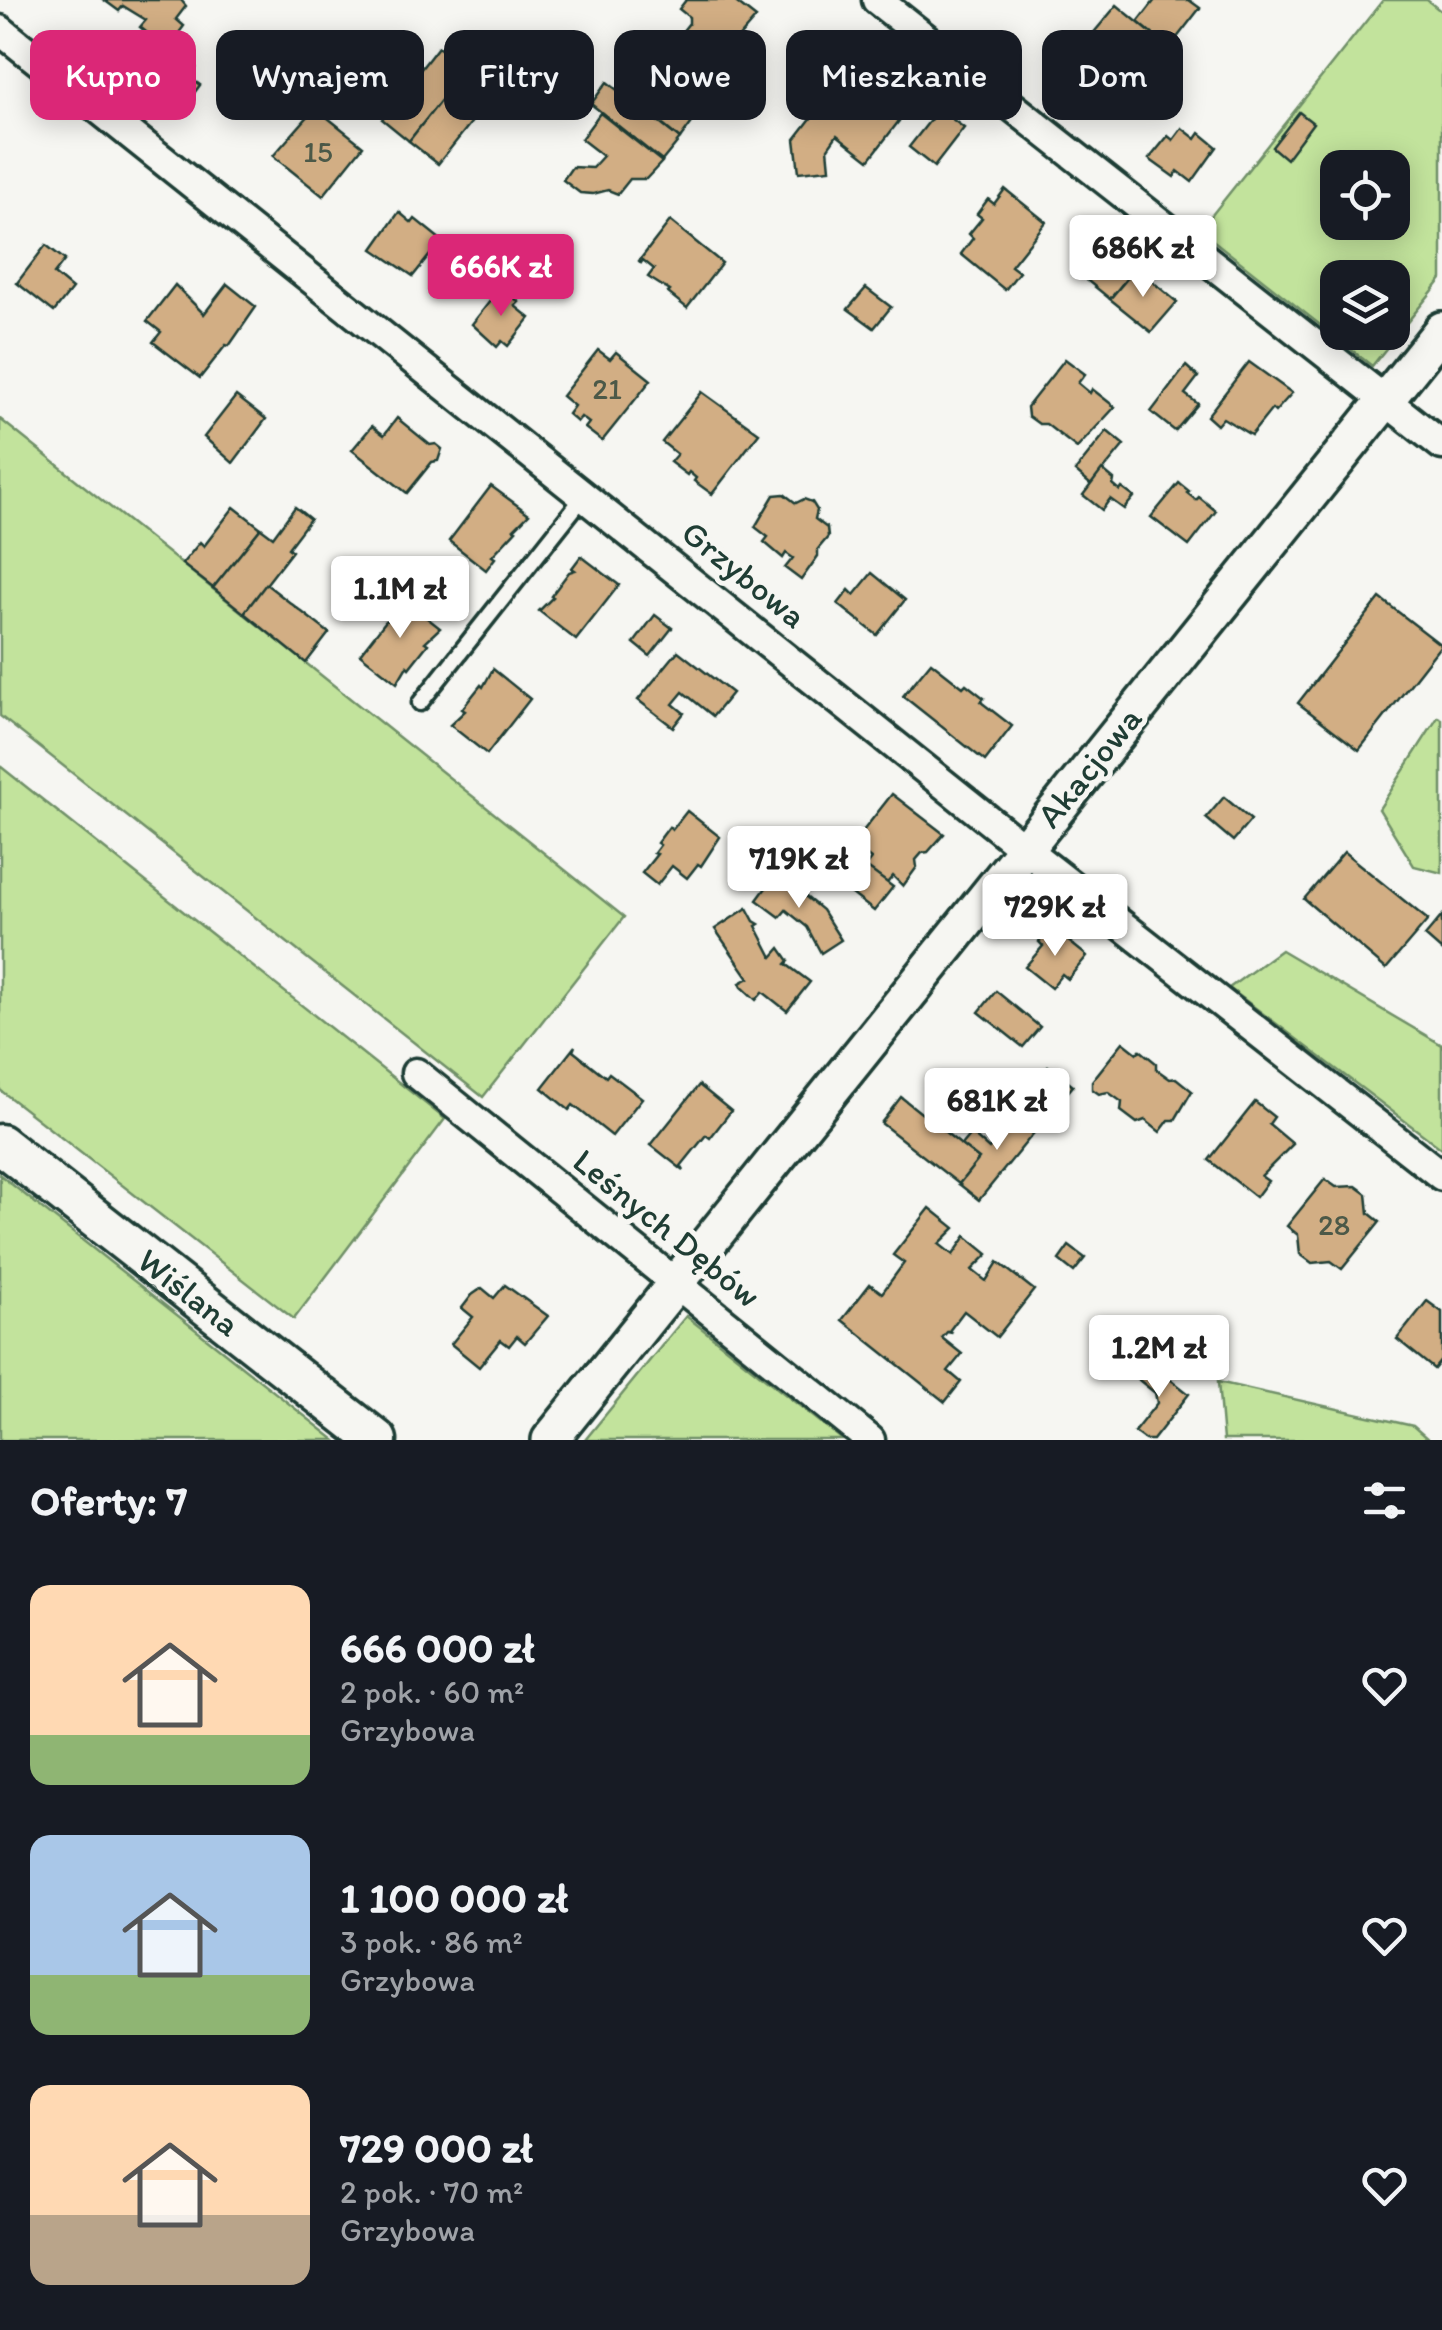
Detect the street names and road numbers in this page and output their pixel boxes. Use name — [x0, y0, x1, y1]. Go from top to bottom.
street label: Grzybowa — [673, 511, 815, 637]
street label: Akacjowa — [1028, 698, 1150, 836]
street label: Leśnych Dębów — [565, 1140, 769, 1316]
street label: Wiślana — [129, 1239, 249, 1345]

